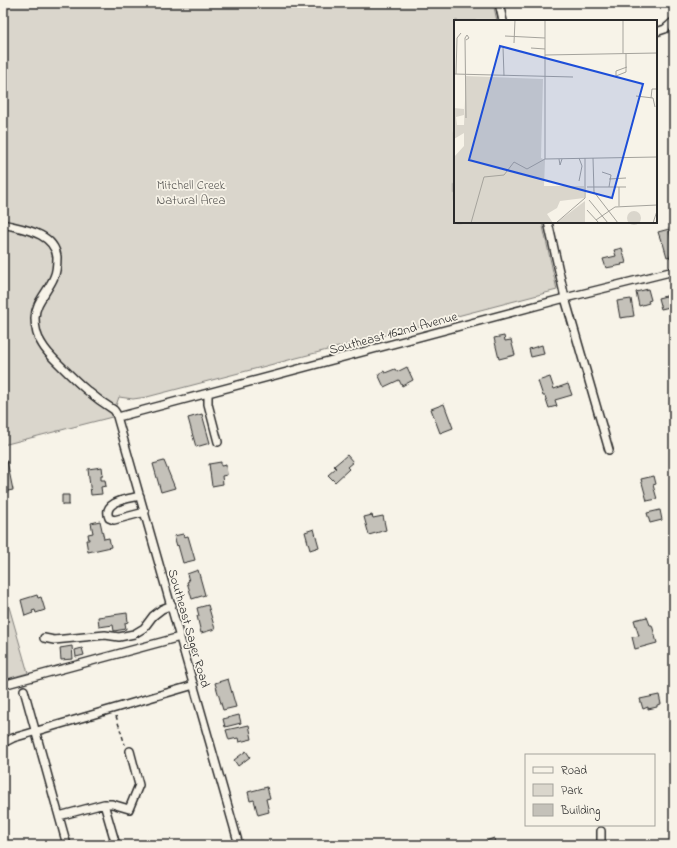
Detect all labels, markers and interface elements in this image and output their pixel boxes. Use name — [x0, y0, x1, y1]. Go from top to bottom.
inset map — [454, 20, 657, 223]
park label: Mitchell Creek Natural Area — [157, 176, 226, 210]
street label: Southeast 162nd Avenue — [327, 307, 460, 360]
street label: Southeast Sager Road — [162, 567, 215, 691]
legend — [525, 754, 655, 826]
text: Road — [561, 762, 587, 780]
text: Park — [561, 782, 583, 800]
text: Building — [560, 802, 600, 821]

